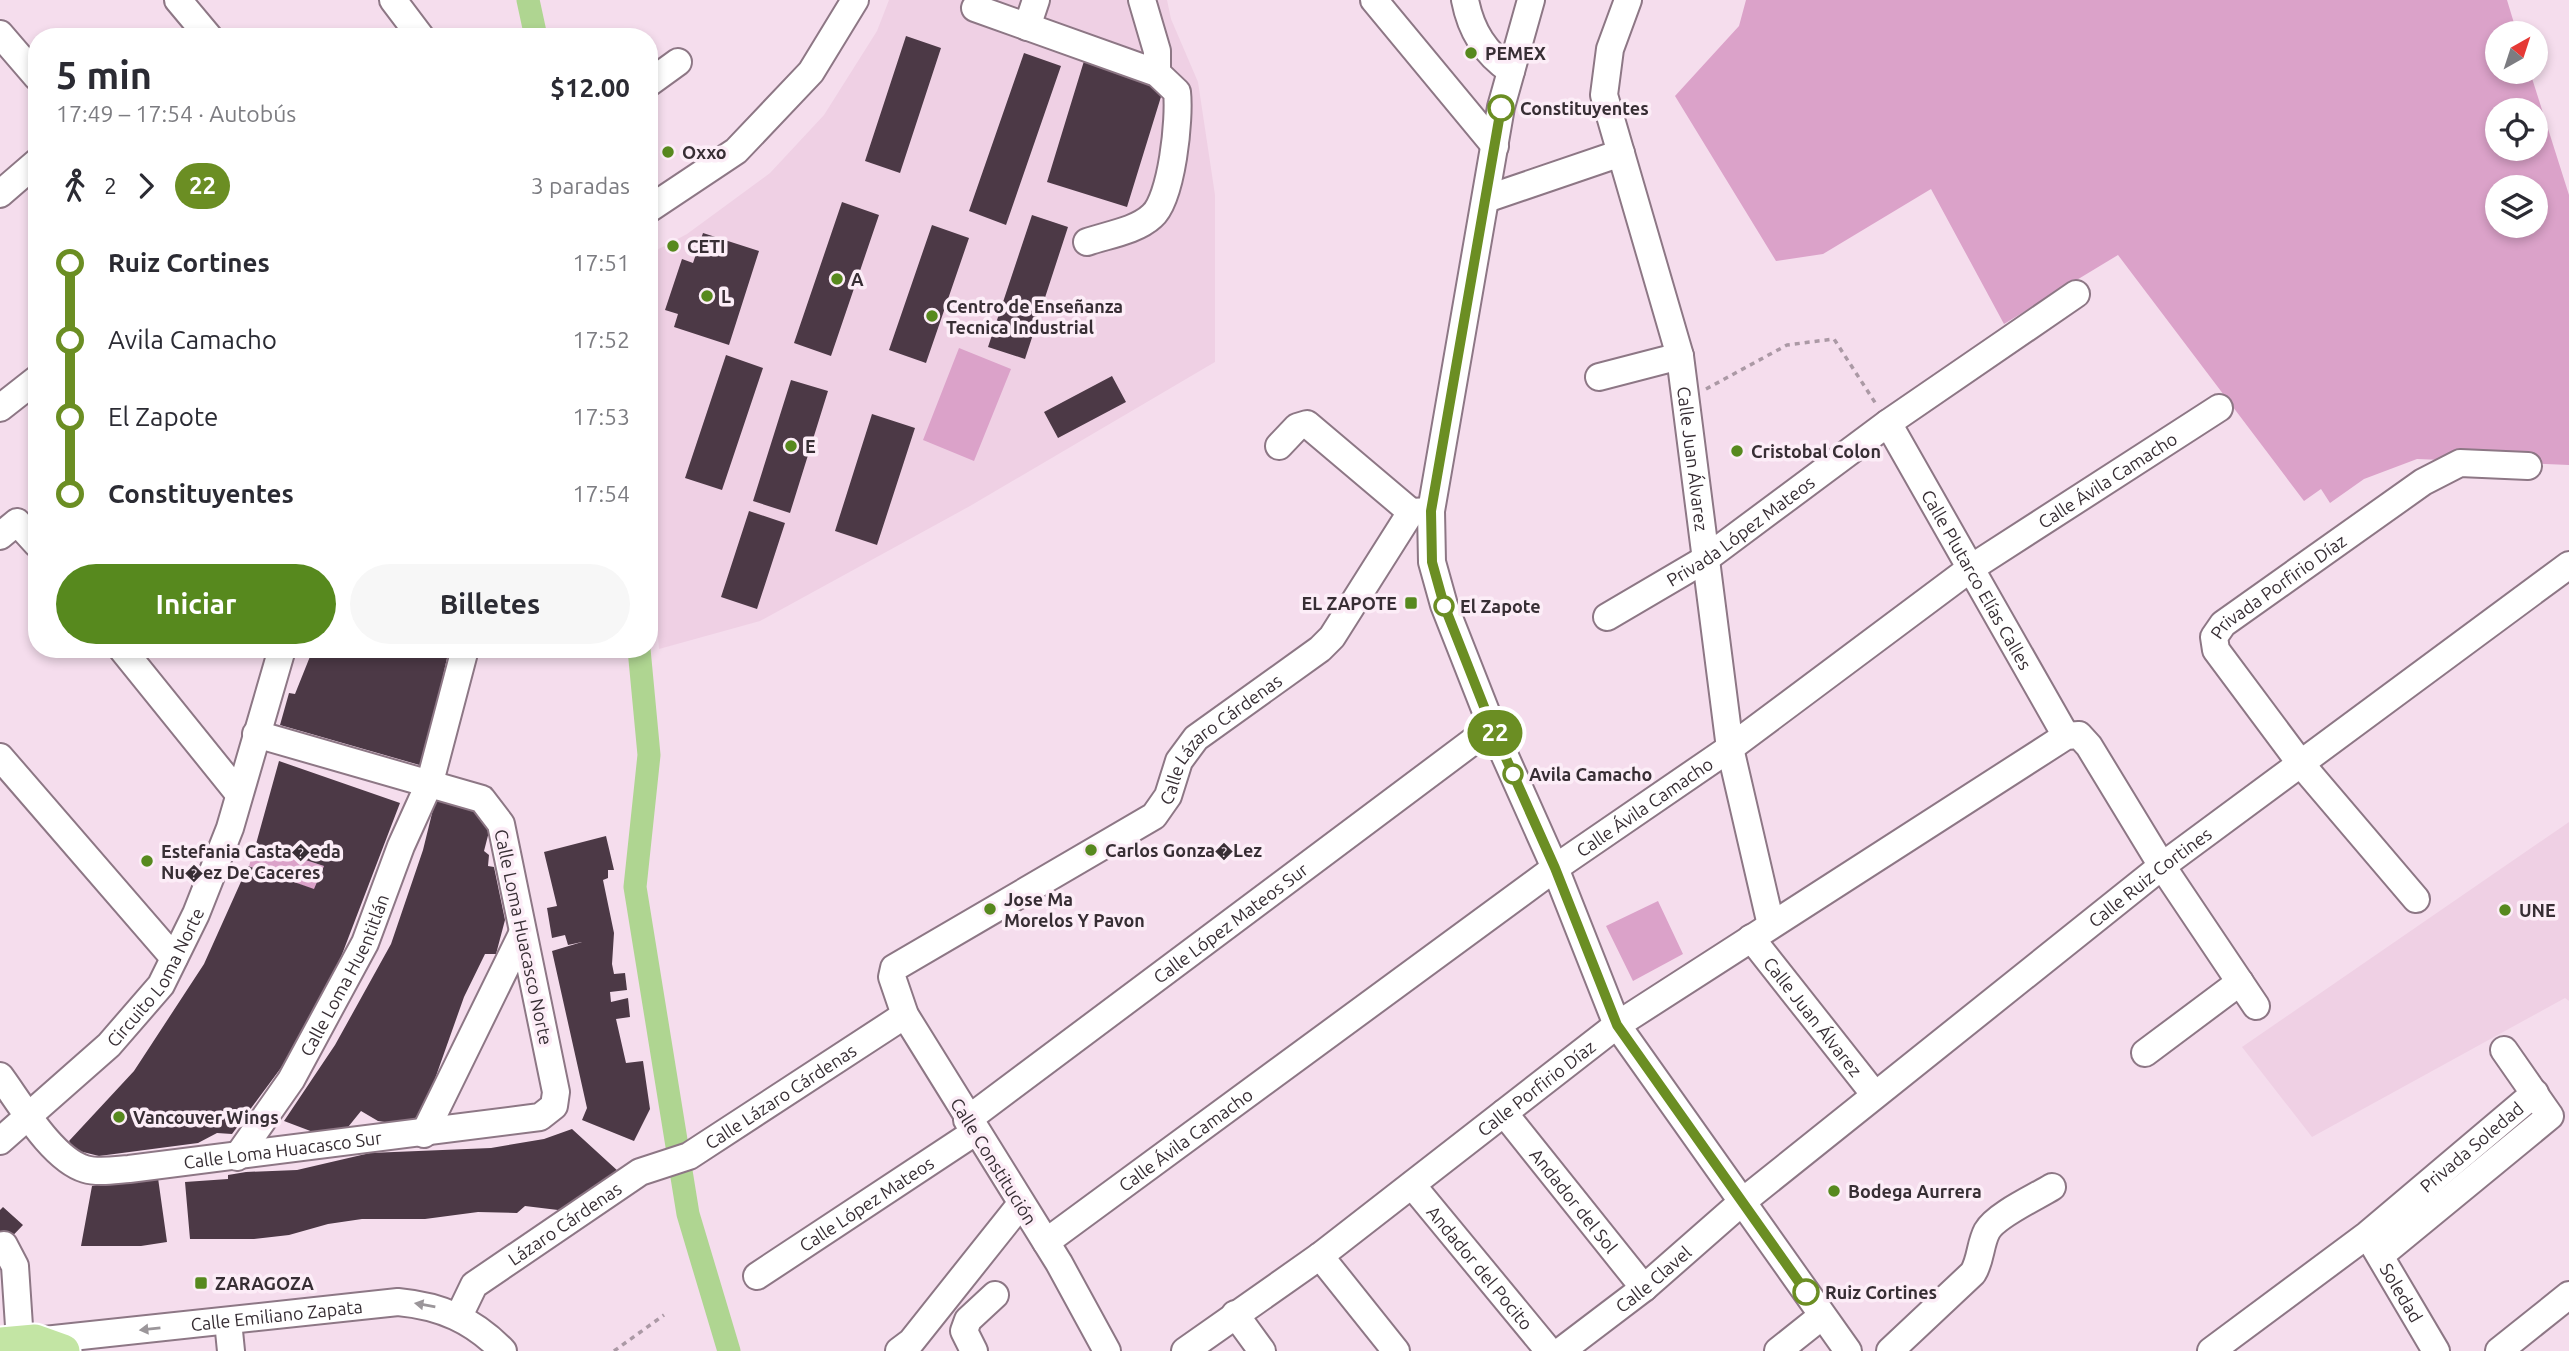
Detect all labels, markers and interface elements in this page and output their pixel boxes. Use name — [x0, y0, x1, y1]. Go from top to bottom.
north arrow — [2485, 21, 2548, 84]
map controls — [2485, 21, 2548, 238]
place label: PEMEX — [1485, 43, 1546, 63]
marker: PEMEX — [1463, 45, 1479, 61]
text: 5 min — [56, 54, 152, 96]
text: $12.00 — [550, 73, 630, 102]
marker: Constituyentes — [1488, 95, 1514, 121]
place label: Constituyentes — [1520, 98, 1649, 118]
button: locate — [2485, 98, 2548, 161]
text: 17:49 – 17:54 · Autobús — [56, 101, 296, 126]
place label: Oxxo — [682, 142, 727, 162]
marker: Oxxo — [660, 144, 676, 160]
icon: walk — [56, 167, 94, 205]
icon: forward — [127, 167, 165, 205]
text: 22 — [189, 172, 216, 199]
text: 2 — [104, 173, 117, 198]
text: 3 paradas — [531, 173, 630, 198]
button: layers — [2485, 175, 2548, 238]
place label: CETI — [687, 236, 725, 256]
marker: CETI — [665, 238, 681, 254]
text: Ruiz Cortines — [108, 248, 270, 277]
text: 17:51 — [572, 250, 630, 275]
place label: A — [851, 269, 864, 289]
marker: A — [829, 271, 845, 287]
place label: L — [721, 286, 731, 306]
marker: L — [699, 288, 715, 304]
place label: Centro de Enseñanza Tecnica Industrial — [946, 296, 1123, 337]
marker: Centro de Enseñanza Tecnica Industrial — [924, 308, 940, 324]
text: Avila Camacho — [108, 325, 277, 354]
text: 17:52 — [572, 327, 630, 352]
street label: Calle Juan Álvarez — [1674, 385, 1712, 532]
text: El Zapote — [108, 402, 218, 431]
text: 17:53 — [572, 404, 630, 429]
street label: Calle Ávila Camacho — [2034, 428, 2180, 532]
place label: E — [805, 436, 816, 456]
marker: E — [783, 438, 799, 454]
place label: Cristobal Colon — [1751, 441, 1881, 461]
marker: Cristobal Colon — [1729, 443, 1745, 459]
street label: Privada López Mateos — [1663, 471, 1818, 590]
text: Constituyentes — [108, 479, 294, 508]
text: 17:54 — [572, 481, 630, 506]
street label: Calle Plutarco Elías Calles — [1918, 486, 2036, 673]
street label: Privada Porfirio Díaz — [2206, 530, 2350, 642]
button: Iniciar — [56, 564, 336, 644]
button: Billetes — [350, 564, 630, 644]
place label: EL ZAPOTE — [1302, 593, 1397, 613]
marker: EL ZAPOTE — [1403, 595, 1419, 611]
marker: El Zapote — [1434, 596, 1454, 616]
place label: El Zapote — [1460, 596, 1541, 616]
street label: Calle Lázaro Cárdenas — [1155, 670, 1285, 808]
line badge: 22 — [1464, 710, 1526, 756]
text: 22 — [1481, 719, 1509, 746]
street label: Calle Ávila Camacho — [1572, 753, 1716, 860]
marker: Avila Camacho — [1503, 764, 1523, 784]
place label: Avila Camacho — [1529, 764, 1652, 784]
street label: Calle Ruiz Cortines — [2084, 823, 2215, 931]
street label: Calle Loma Huacasco Norte — [491, 827, 557, 1047]
place label: Carlos Gonza�Lez — [1105, 840, 1262, 861]
place label: Estefania Casta�eda Nu�ez De Caceres — [161, 841, 341, 883]
marker: Carlos Gonza�Lez — [1083, 842, 1099, 858]
marker: Estefania Casta�eda Nu�ez De Caceres — [139, 853, 155, 869]
street label: Calle López Mateos Sur — [1149, 859, 1311, 987]
place label: Jose Ma Morelos Y Pavon — [1004, 889, 1145, 930]
street label: Calle Loma Huentitlán — [296, 891, 392, 1059]
place label: UNE — [2519, 900, 2556, 920]
marker: Jose Ma Morelos Y Pavon — [982, 901, 998, 917]
marker: UNE — [2497, 902, 2513, 918]
street label: Circuito Loma Norte — [102, 905, 207, 1051]
street label: Calle Juan Álvarez — [1760, 953, 1866, 1080]
street label: Calle Porfirio Díaz — [1473, 1036, 1599, 1140]
street label: Calle Lázaro Cárdenas — [701, 1040, 860, 1153]
street label: Calle Ávila Camacho — [1115, 1084, 1256, 1195]
street label: Calle Constitución — [947, 1094, 1041, 1228]
street label: Privada Soledad — [2416, 1098, 2527, 1196]
place label: Vancouver Wings — [133, 1107, 279, 1127]
marker: Vancouver Wings — [111, 1109, 127, 1125]
street label: Calle Loma Huacasco Sur — [182, 1127, 383, 1172]
street label: Andador del Sol — [1526, 1144, 1622, 1257]
street label: Calle López Mateos — [795, 1152, 937, 1255]
street label: Lázaro Cárdenas — [504, 1178, 625, 1269]
place label: Bodega Aurrera — [1848, 1181, 1982, 1201]
marker: Bodega Aurrera — [1826, 1183, 1842, 1199]
street label: Andador del Pocito — [1423, 1202, 1537, 1333]
street label: Calle Clavel — [1611, 1241, 1695, 1316]
street label: Soledad — [2376, 1260, 2427, 1326]
place label: ZARAGOZA — [215, 1273, 314, 1293]
marker: ZARAGOZA — [193, 1275, 209, 1291]
marker: Ruiz Cortines — [1793, 1279, 1819, 1305]
place label: Ruiz Cortines — [1825, 1282, 1937, 1302]
street label: Calle Emiliano Zapata — [190, 1296, 364, 1334]
one-way arrow — [414, 1299, 436, 1310]
one-way arrow — [139, 1324, 161, 1335]

